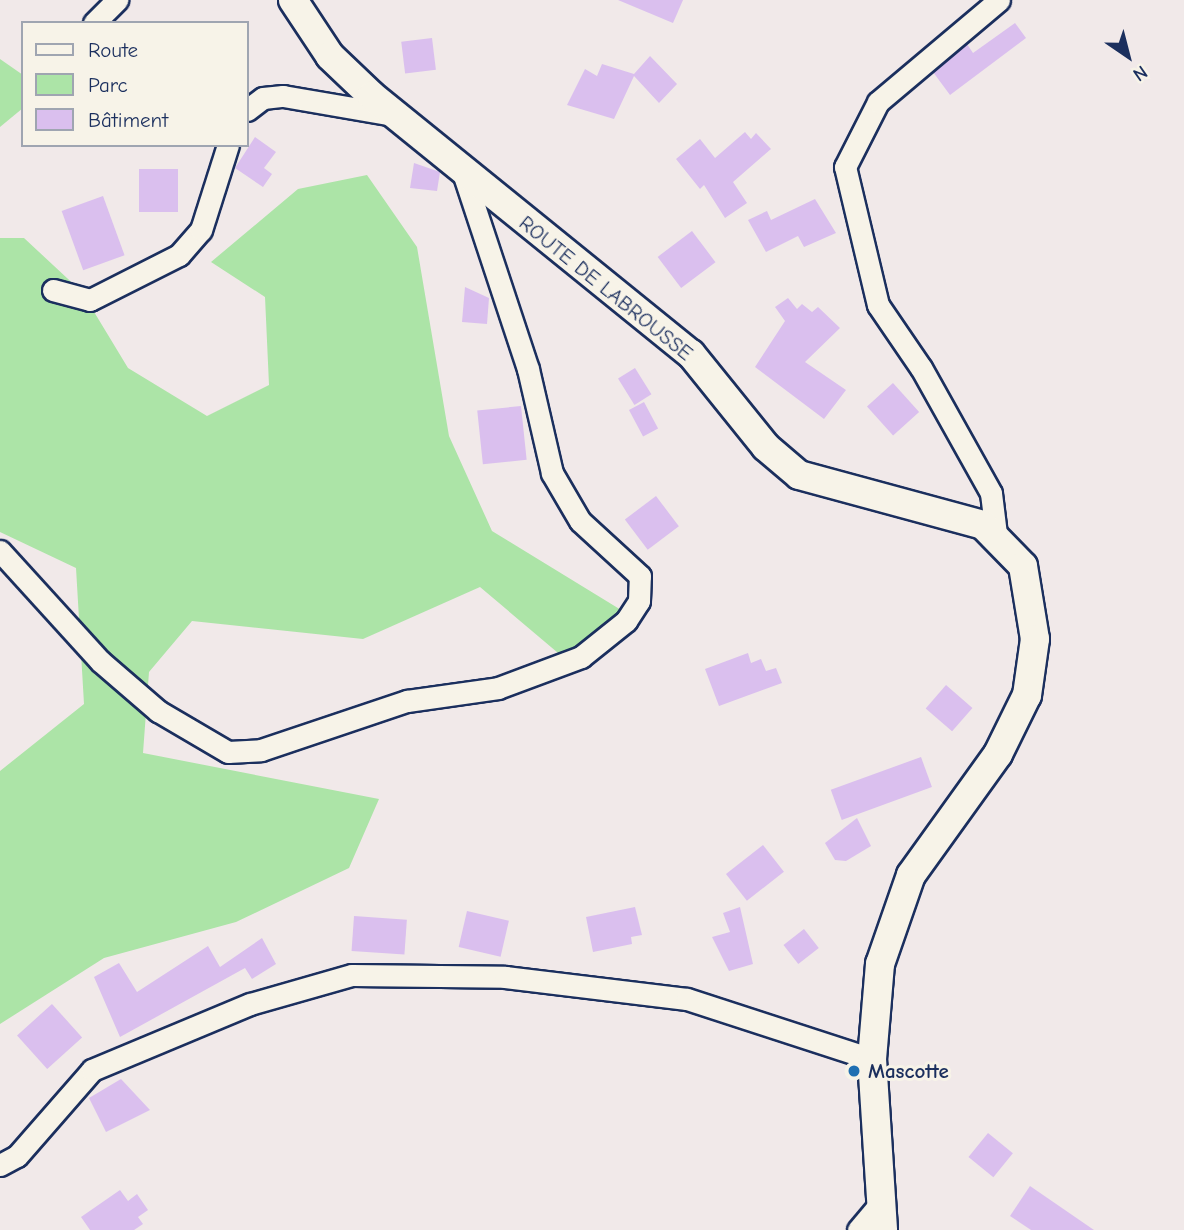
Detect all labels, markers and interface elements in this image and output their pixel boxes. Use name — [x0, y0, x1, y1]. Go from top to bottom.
legend — [21, 21, 248, 147]
north arrow — [1093, 21, 1163, 91]
text: Route — [88, 38, 138, 62]
text: N — [1129, 61, 1151, 86]
text: Parc — [88, 73, 128, 97]
text: Bâtiment — [88, 108, 168, 132]
street label: ROUTE DE LABROUSSE — [514, 210, 698, 366]
place label: Mascotte — [868, 1058, 949, 1084]
marker: Mascotte — [846, 1063, 862, 1079]

